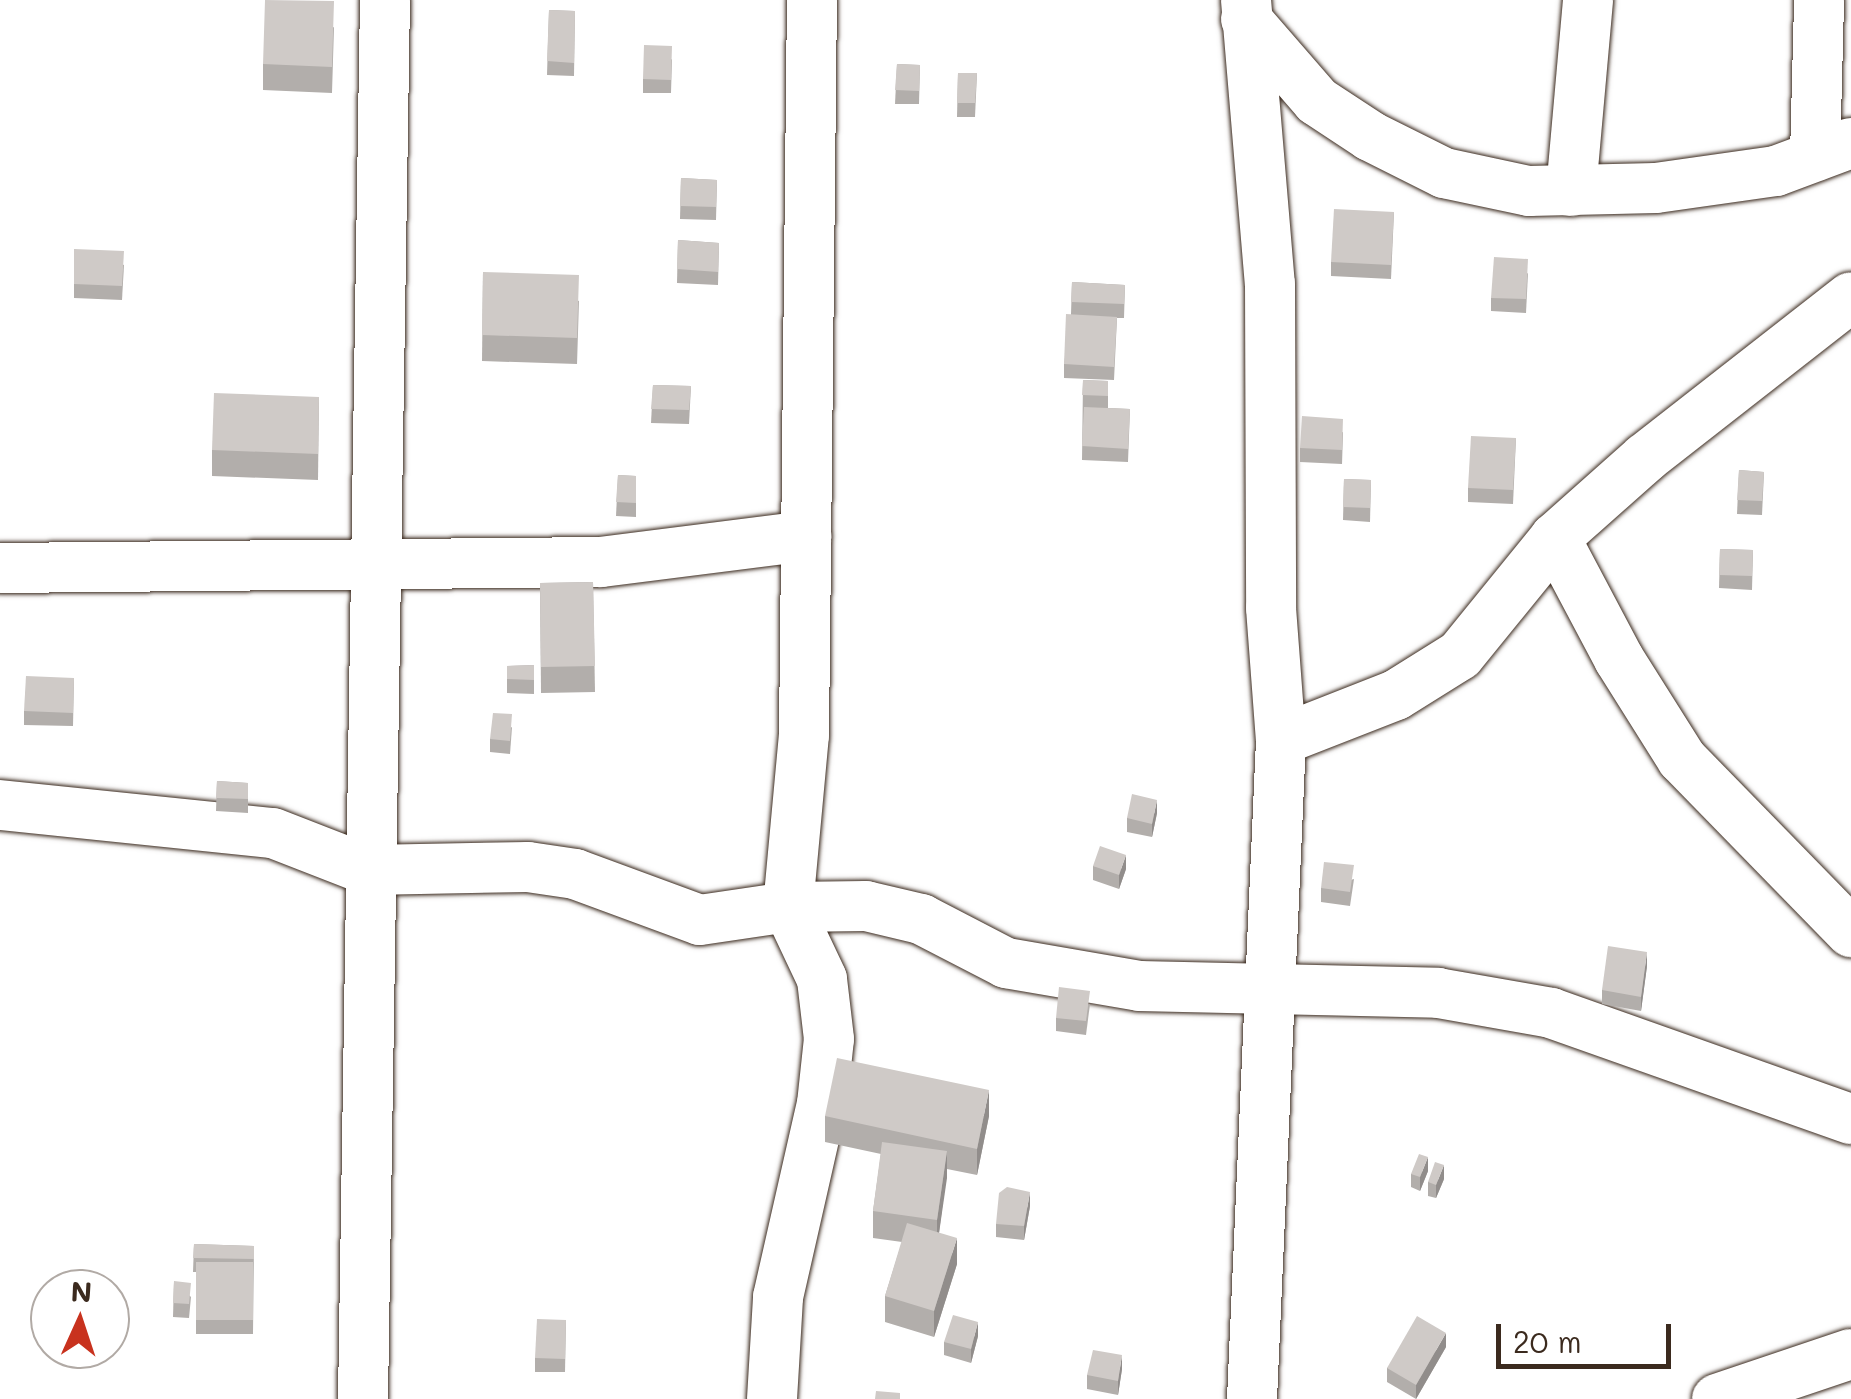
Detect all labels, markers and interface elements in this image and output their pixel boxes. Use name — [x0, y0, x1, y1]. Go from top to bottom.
north arrow — [30, 1269, 130, 1369]
text: N — [70, 1273, 93, 1310]
scale bar — [1501, 1304, 1676, 1366]
text: 20 m — [1513, 1321, 1582, 1361]

